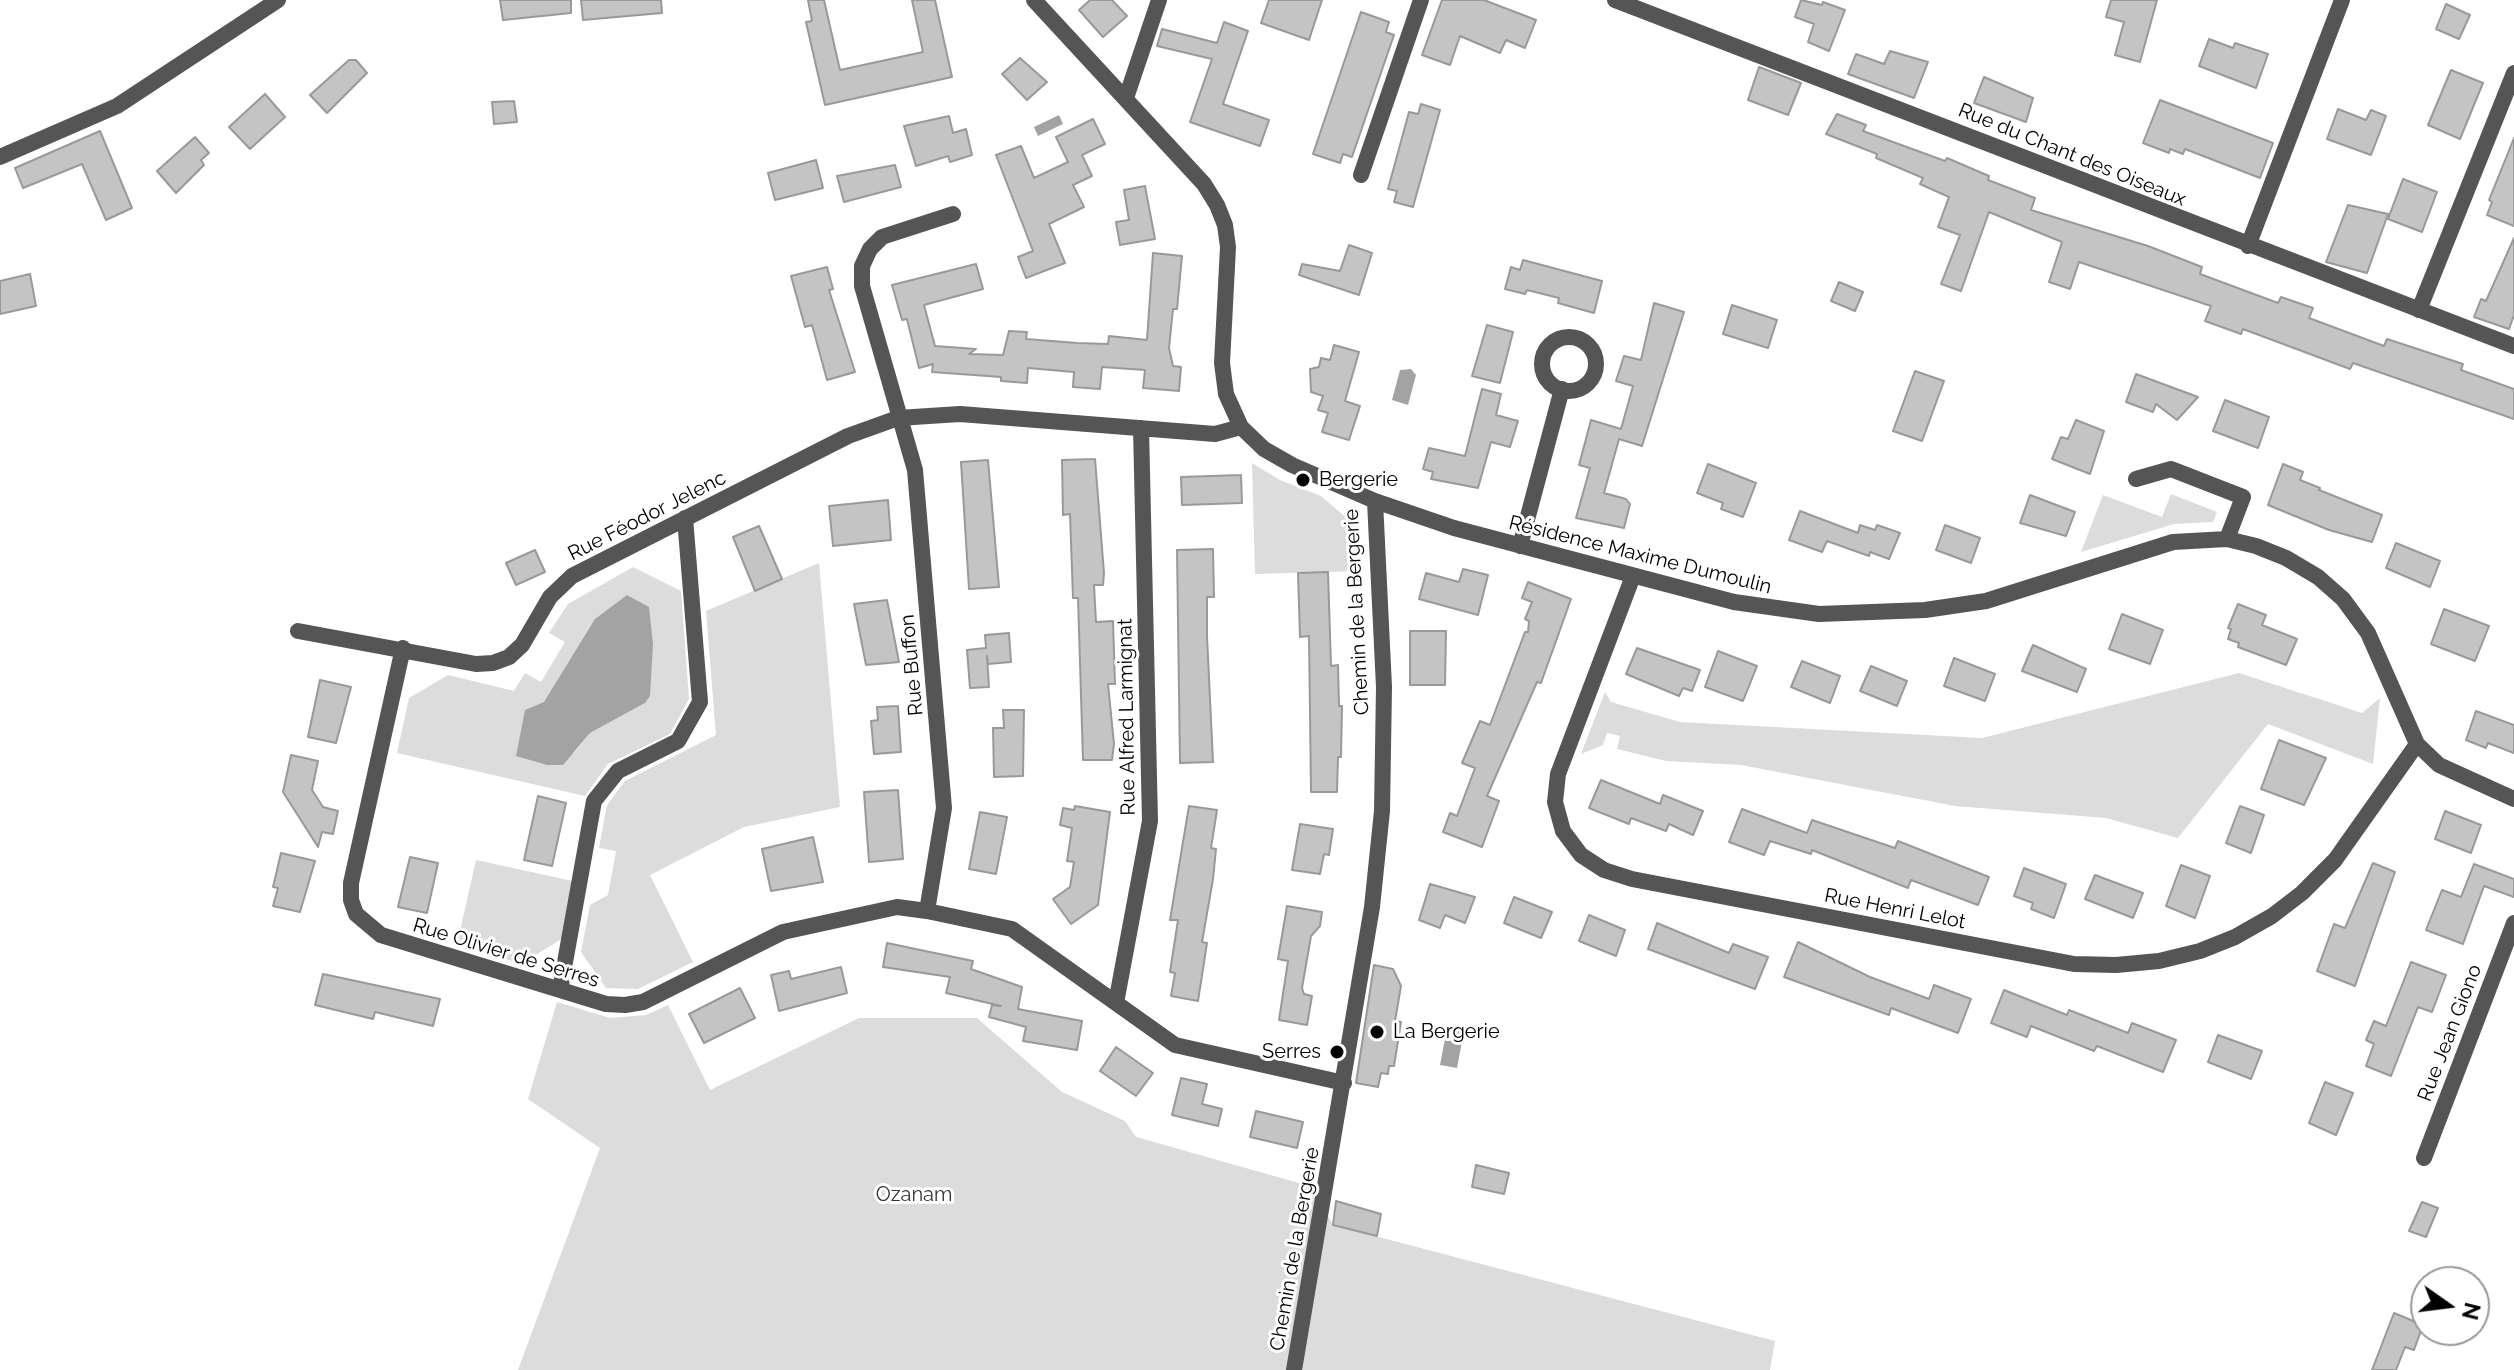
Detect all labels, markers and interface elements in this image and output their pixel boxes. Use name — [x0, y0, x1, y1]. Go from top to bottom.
street label: Rue du Chant des Oiseaux — [1955, 98, 2189, 212]
street label: Rue Féodor Jelenc — [564, 466, 730, 566]
place label: Bergerie — [1319, 468, 1398, 492]
marker: Bergerie — [1294, 471, 1312, 489]
street label: Chemin de la Bergerie — [1340, 508, 1374, 716]
street label: Résidence Maxime Dumoulin — [1506, 511, 1774, 599]
street label: Rue Buffon — [896, 613, 928, 717]
street label: Rue Alfred Larmignat — [1113, 618, 1141, 816]
street label: Rue Henri Lelot — [1822, 884, 1968, 934]
street label: Rue Olivier de Serres — [410, 913, 602, 993]
street label: Rue Jean Giono — [2413, 961, 2487, 1105]
place label: La Bergerie — [1393, 1020, 1500, 1044]
marker: La Bergerie — [1368, 1023, 1386, 1041]
place label: Serres — [1262, 1040, 1321, 1064]
marker: Serres — [1328, 1043, 1346, 1061]
street label: Chemin de la Bergerie — [1265, 1145, 1325, 1353]
park label: Ozanam — [876, 1183, 952, 1207]
north arrow — [2410, 1266, 2490, 1346]
text: N — [2457, 1300, 2486, 1323]

